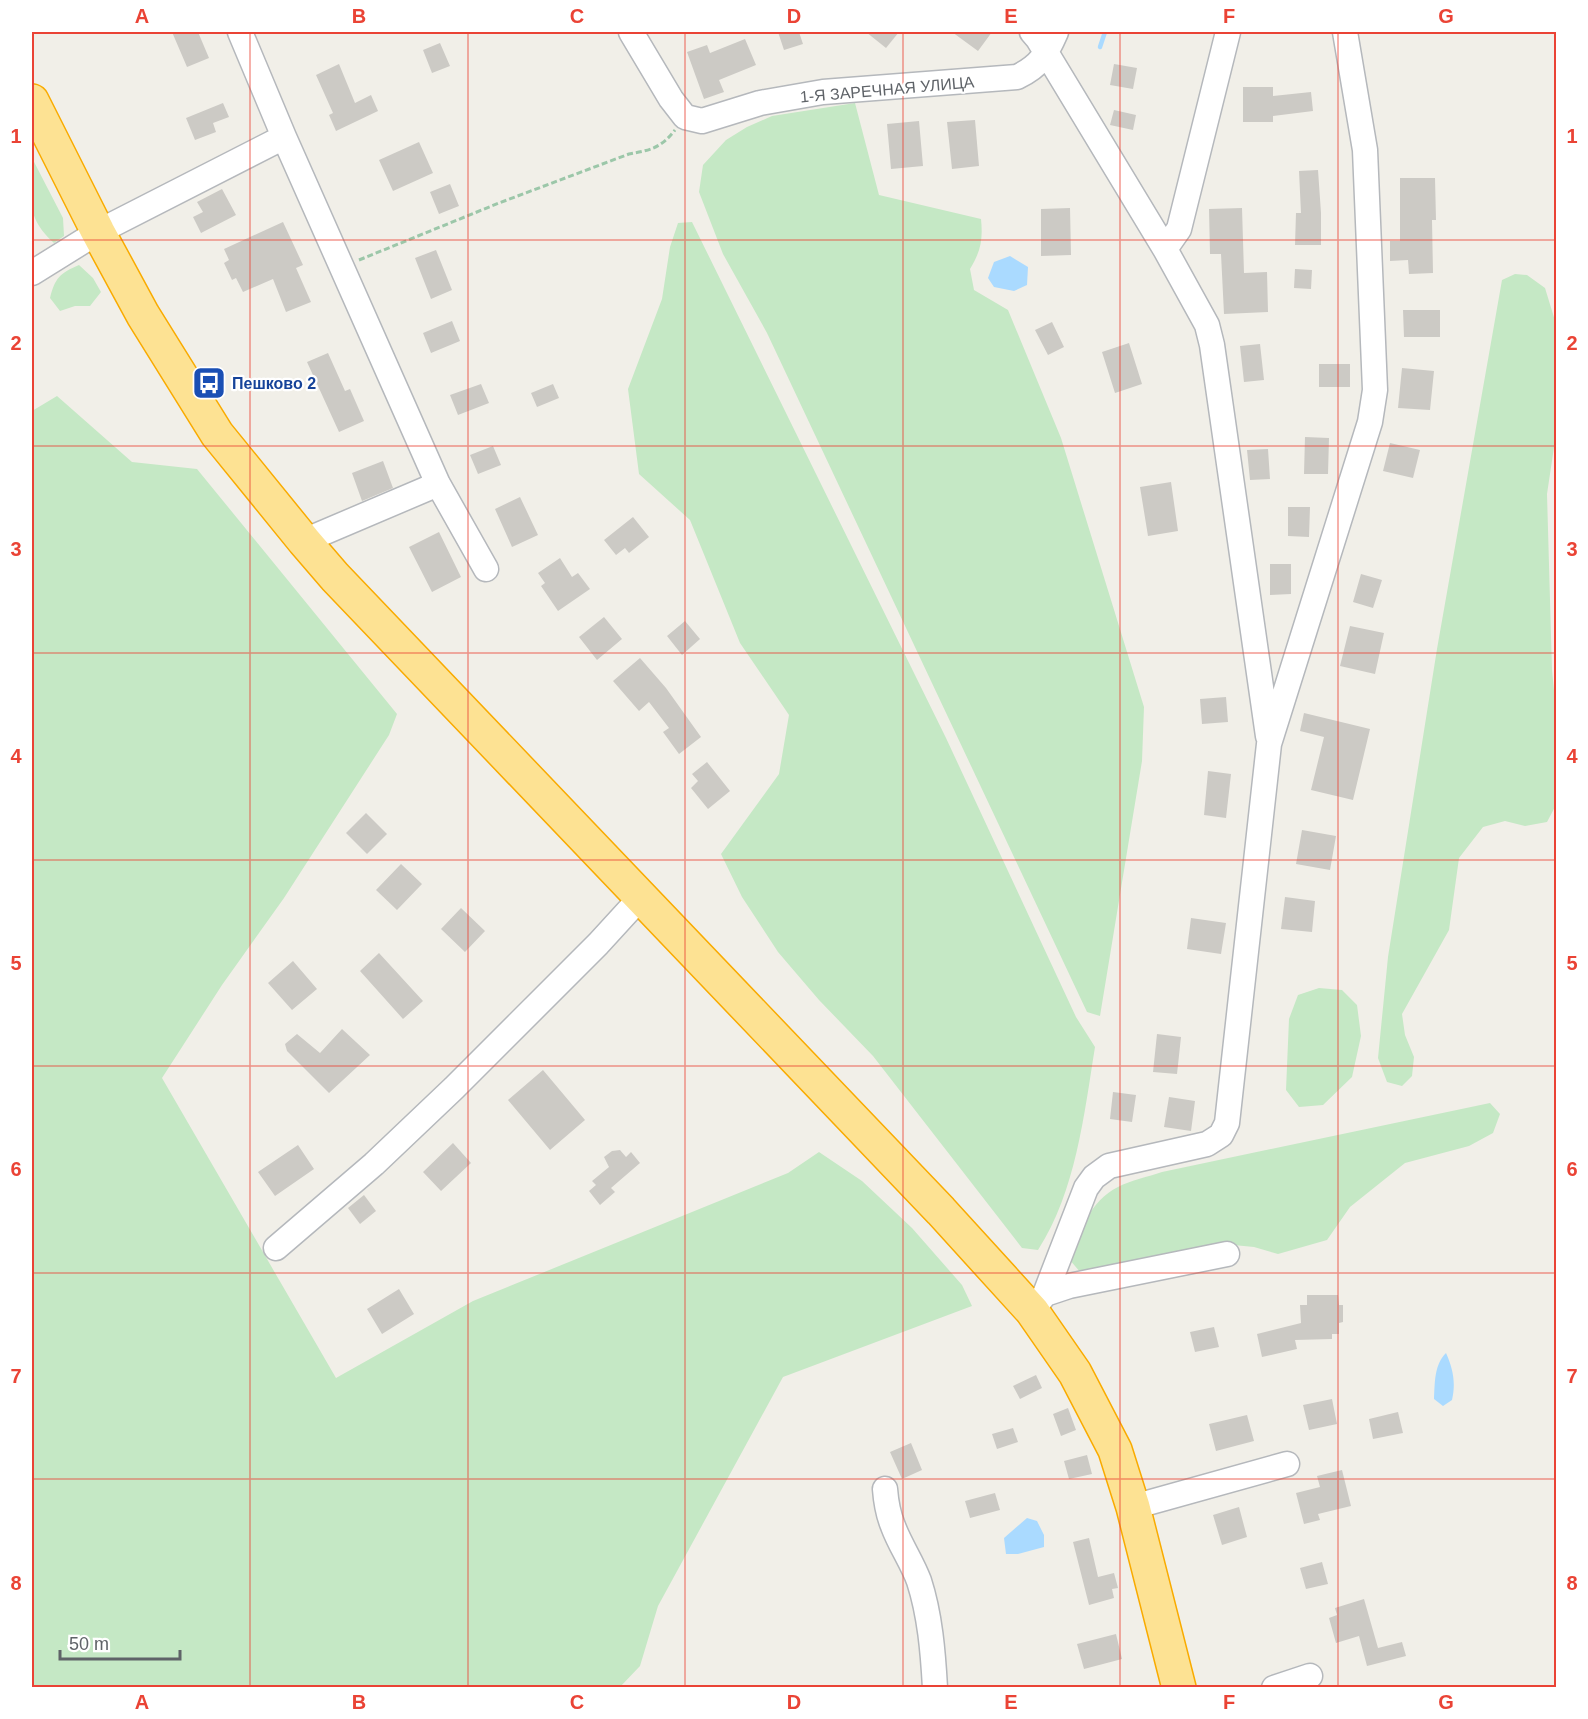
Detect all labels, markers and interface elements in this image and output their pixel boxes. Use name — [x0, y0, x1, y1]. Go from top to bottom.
text: A — [135, 5, 149, 27]
text: B — [352, 5, 366, 27]
text: C — [570, 5, 584, 27]
text: D — [787, 5, 801, 27]
text: E — [1004, 5, 1018, 27]
text: F — [1223, 5, 1235, 27]
text: G — [1438, 5, 1454, 27]
street label: 1-Я ЗАРЕЧНАЯ УЛИЦА — [799, 73, 975, 106]
text: 1 — [10, 125, 22, 147]
text: 1 — [1566, 125, 1578, 147]
text: 2 — [10, 332, 22, 354]
text: 2 — [1566, 332, 1578, 354]
bus stop icon: Пешково 2 — [191, 365, 227, 401]
place label: Пешково 2 — [232, 375, 316, 392]
text: 3 — [10, 538, 22, 560]
text: 3 — [1566, 538, 1578, 560]
text: 4 — [10, 745, 22, 767]
text: 4 — [1566, 745, 1578, 767]
text: 5 — [10, 952, 22, 974]
text: 5 — [1566, 952, 1578, 974]
text: 6 — [10, 1158, 22, 1180]
text: 6 — [1566, 1158, 1578, 1180]
text: 7 — [10, 1365, 22, 1387]
text: 7 — [1566, 1365, 1578, 1387]
text: 8 — [10, 1572, 22, 1594]
text: 8 — [1566, 1572, 1578, 1594]
scale bar — [60, 1623, 180, 1661]
text: 50 m — [69, 1634, 109, 1654]
text: A — [135, 1691, 149, 1713]
text: B — [352, 1691, 366, 1713]
text: C — [570, 1691, 584, 1713]
text: D — [787, 1691, 801, 1713]
text: E — [1004, 1691, 1018, 1713]
text: F — [1223, 1691, 1235, 1713]
text: G — [1438, 1691, 1454, 1713]

